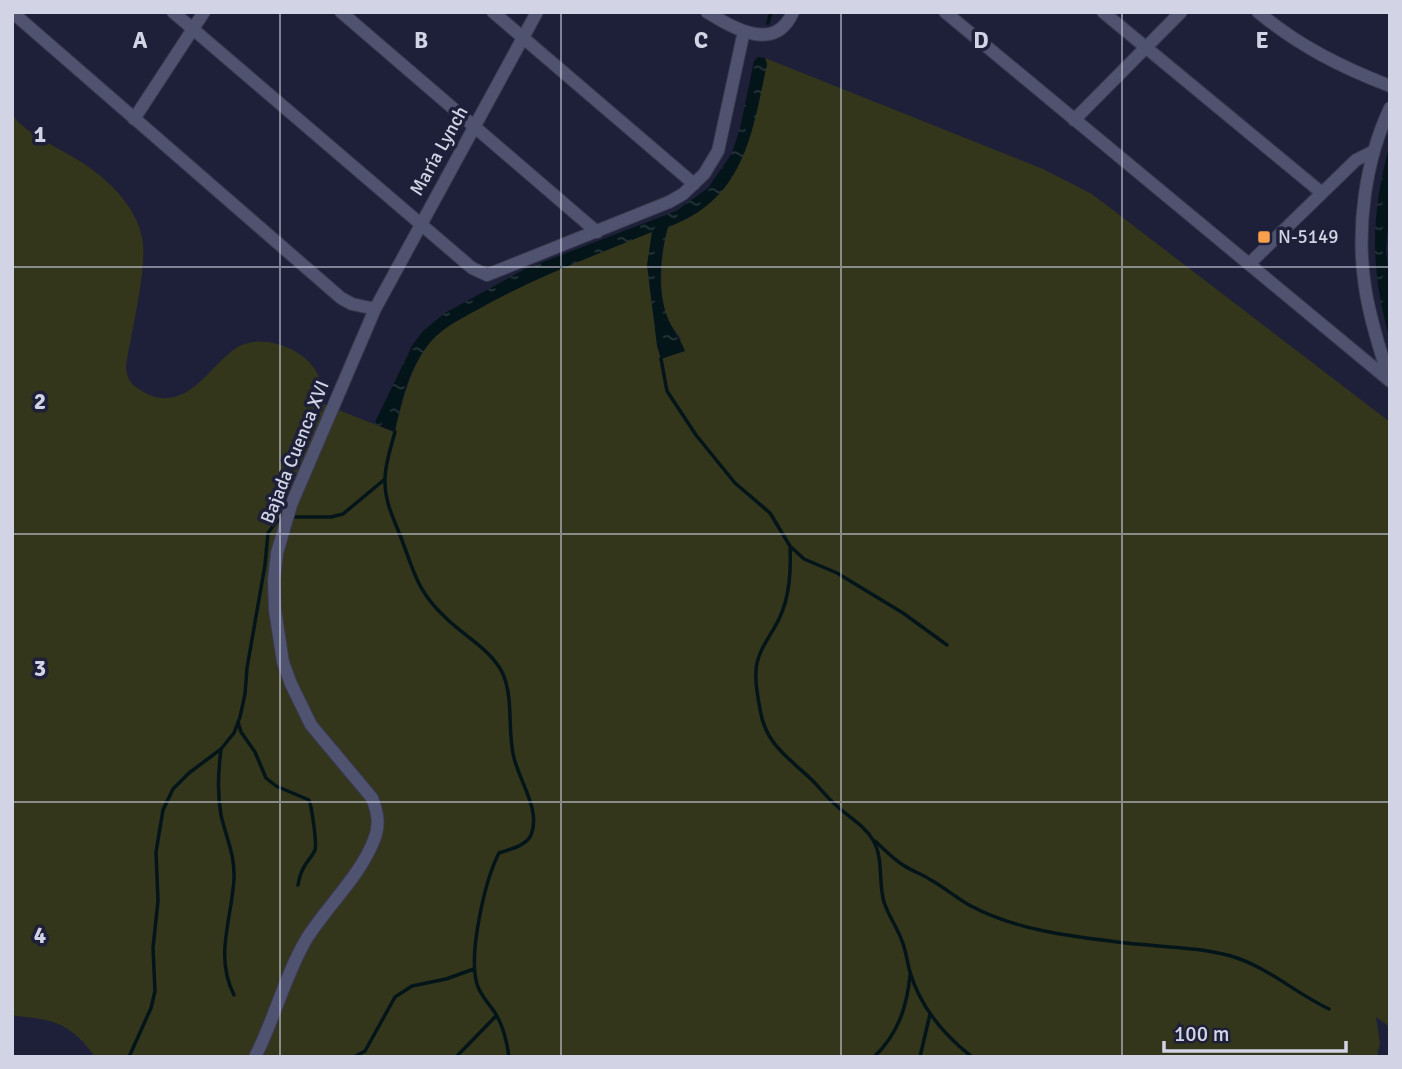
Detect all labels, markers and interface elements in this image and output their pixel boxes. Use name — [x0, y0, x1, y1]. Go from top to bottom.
text: A — [133, 26, 148, 55]
text: B — [414, 26, 428, 55]
text: C — [694, 26, 708, 55]
text: D — [973, 26, 989, 55]
text: E — [1255, 26, 1269, 55]
street label: María Lynch — [405, 102, 473, 200]
text: 1 — [34, 120, 46, 149]
place label: N-5149 — [1278, 225, 1339, 249]
marker: N-5149 — [1256, 229, 1272, 245]
street label: Bajada Cuenca XVI — [255, 377, 335, 527]
text: 2 — [34, 387, 46, 416]
text: 3 — [34, 654, 46, 683]
text: 4 — [34, 921, 46, 950]
scale bar — [1164, 1010, 1346, 1054]
text: 100 m — [1174, 1021, 1229, 1047]

